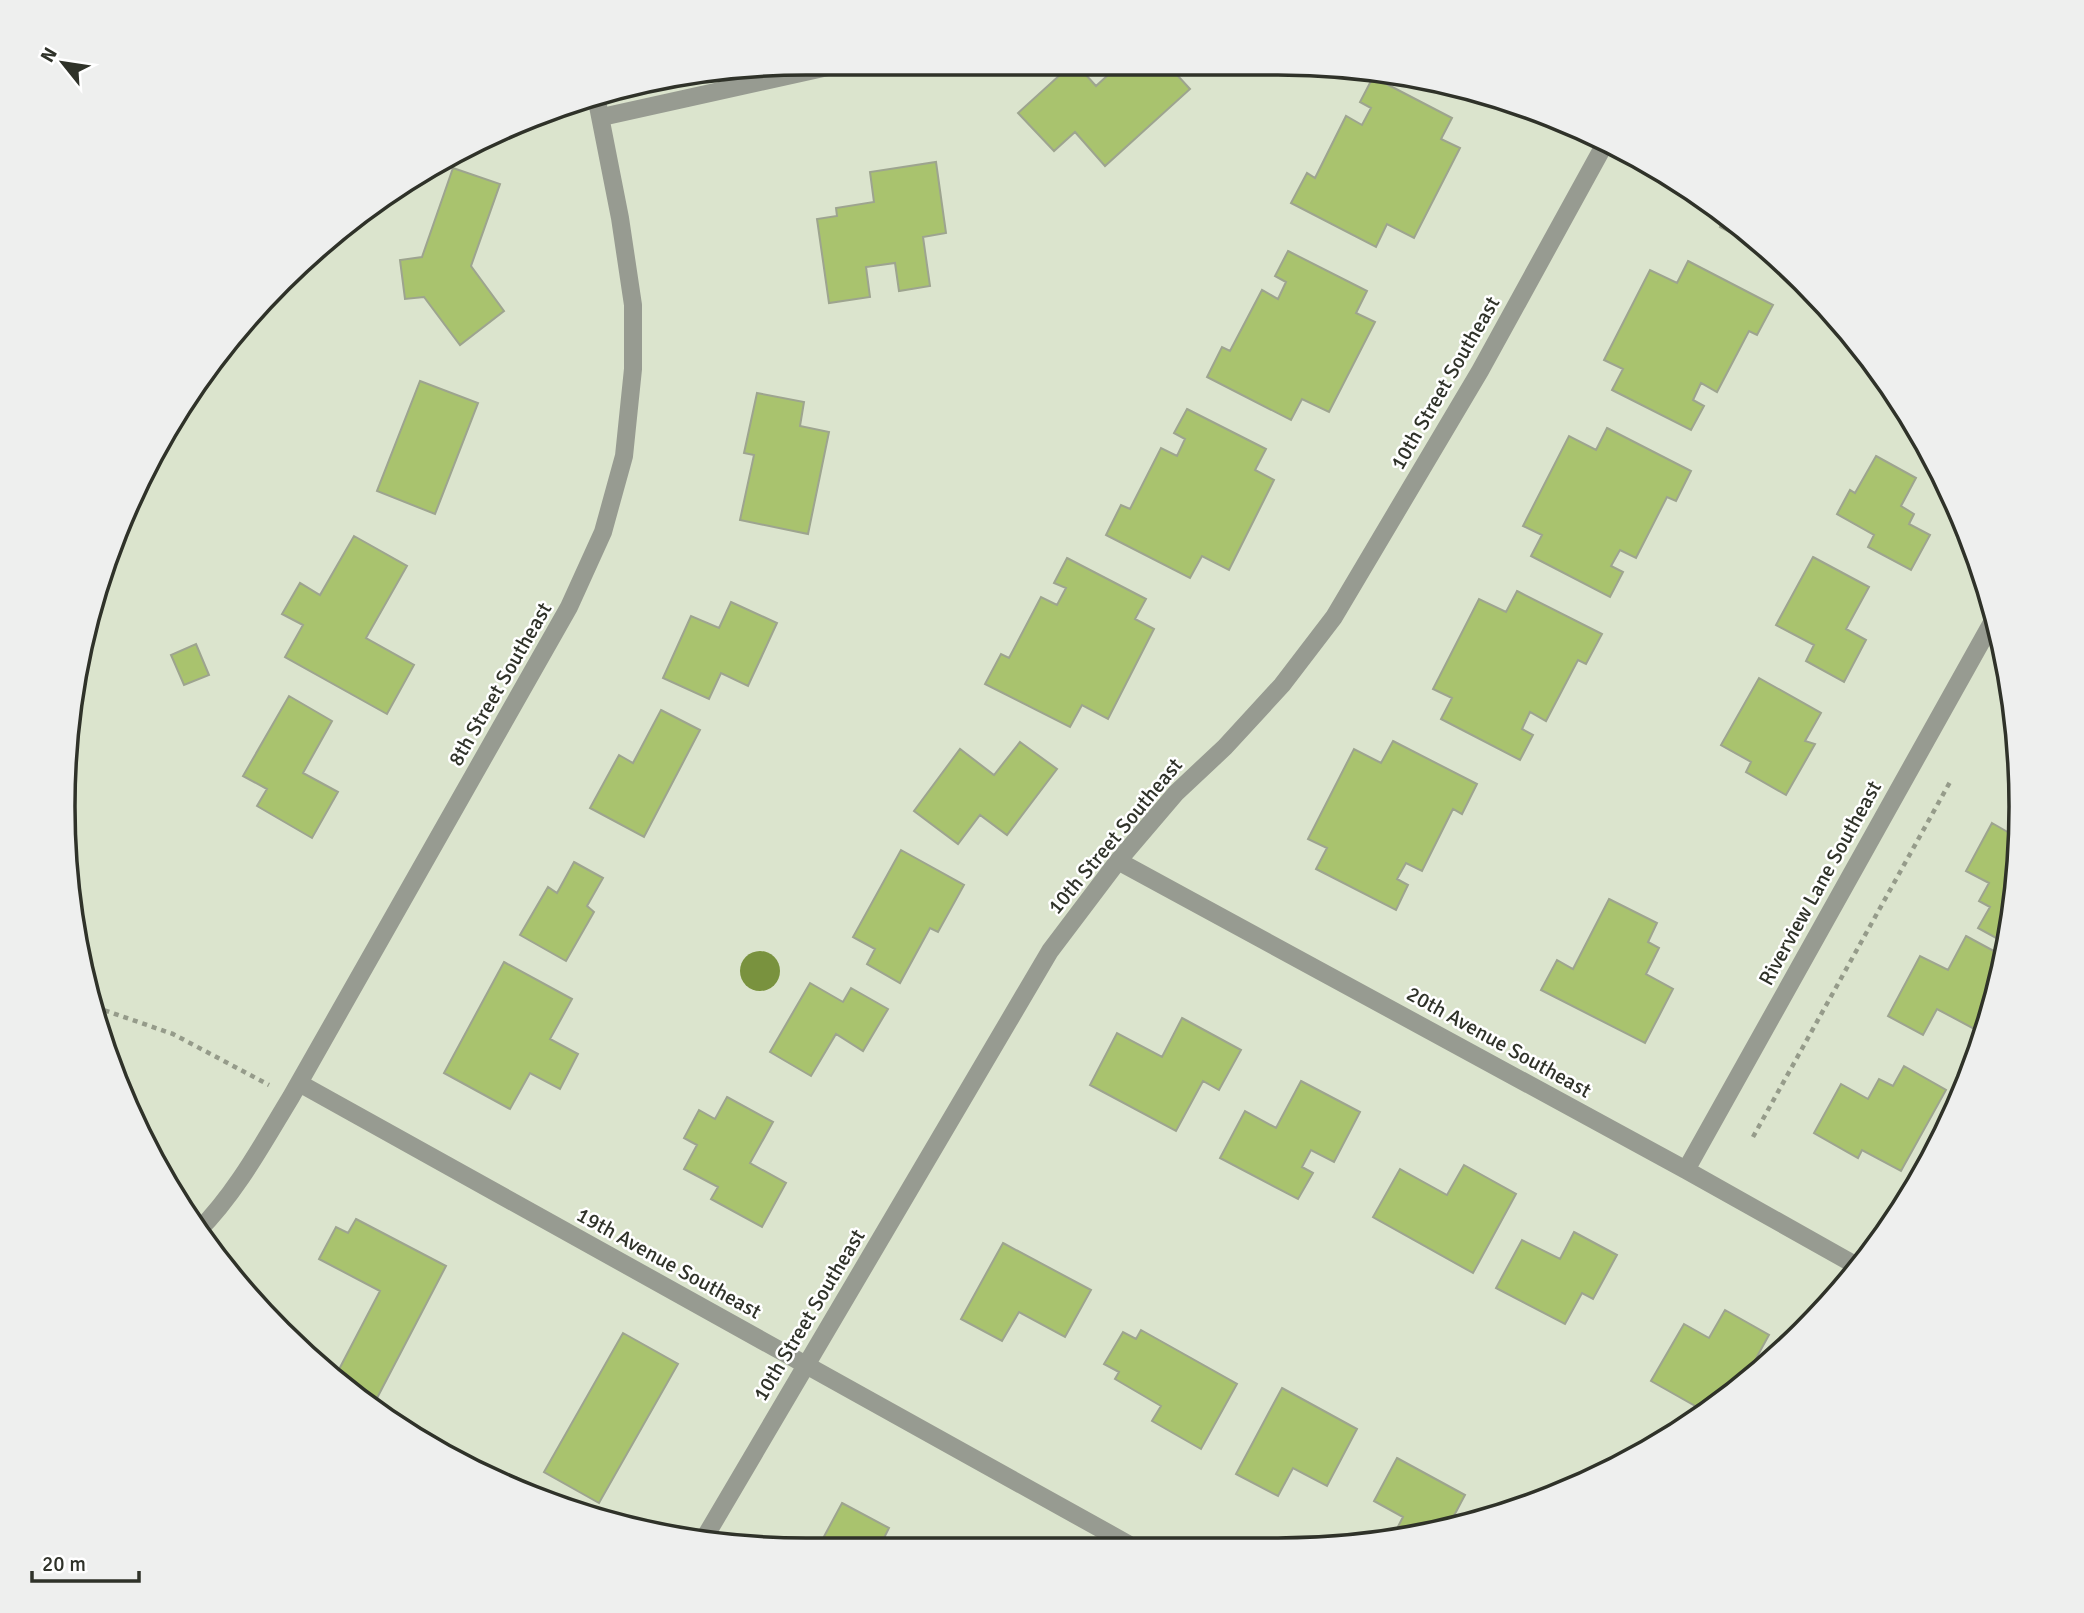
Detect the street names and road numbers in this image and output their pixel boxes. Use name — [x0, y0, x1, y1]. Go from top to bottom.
street label: 10th Street Southeast — [1385, 292, 1505, 474]
street label: 8th Street Southeast — [443, 598, 557, 770]
street label: 10th Street Southeast — [1042, 753, 1188, 919]
street label: Riverview Lane Southeast — [1753, 776, 1887, 990]
street label: 20th Avenue Southeast — [1402, 980, 1596, 1104]
street label: 19th Avenue Southeast — [572, 1201, 766, 1325]
street label: 10th Street Southeast — [747, 1224, 871, 1406]

